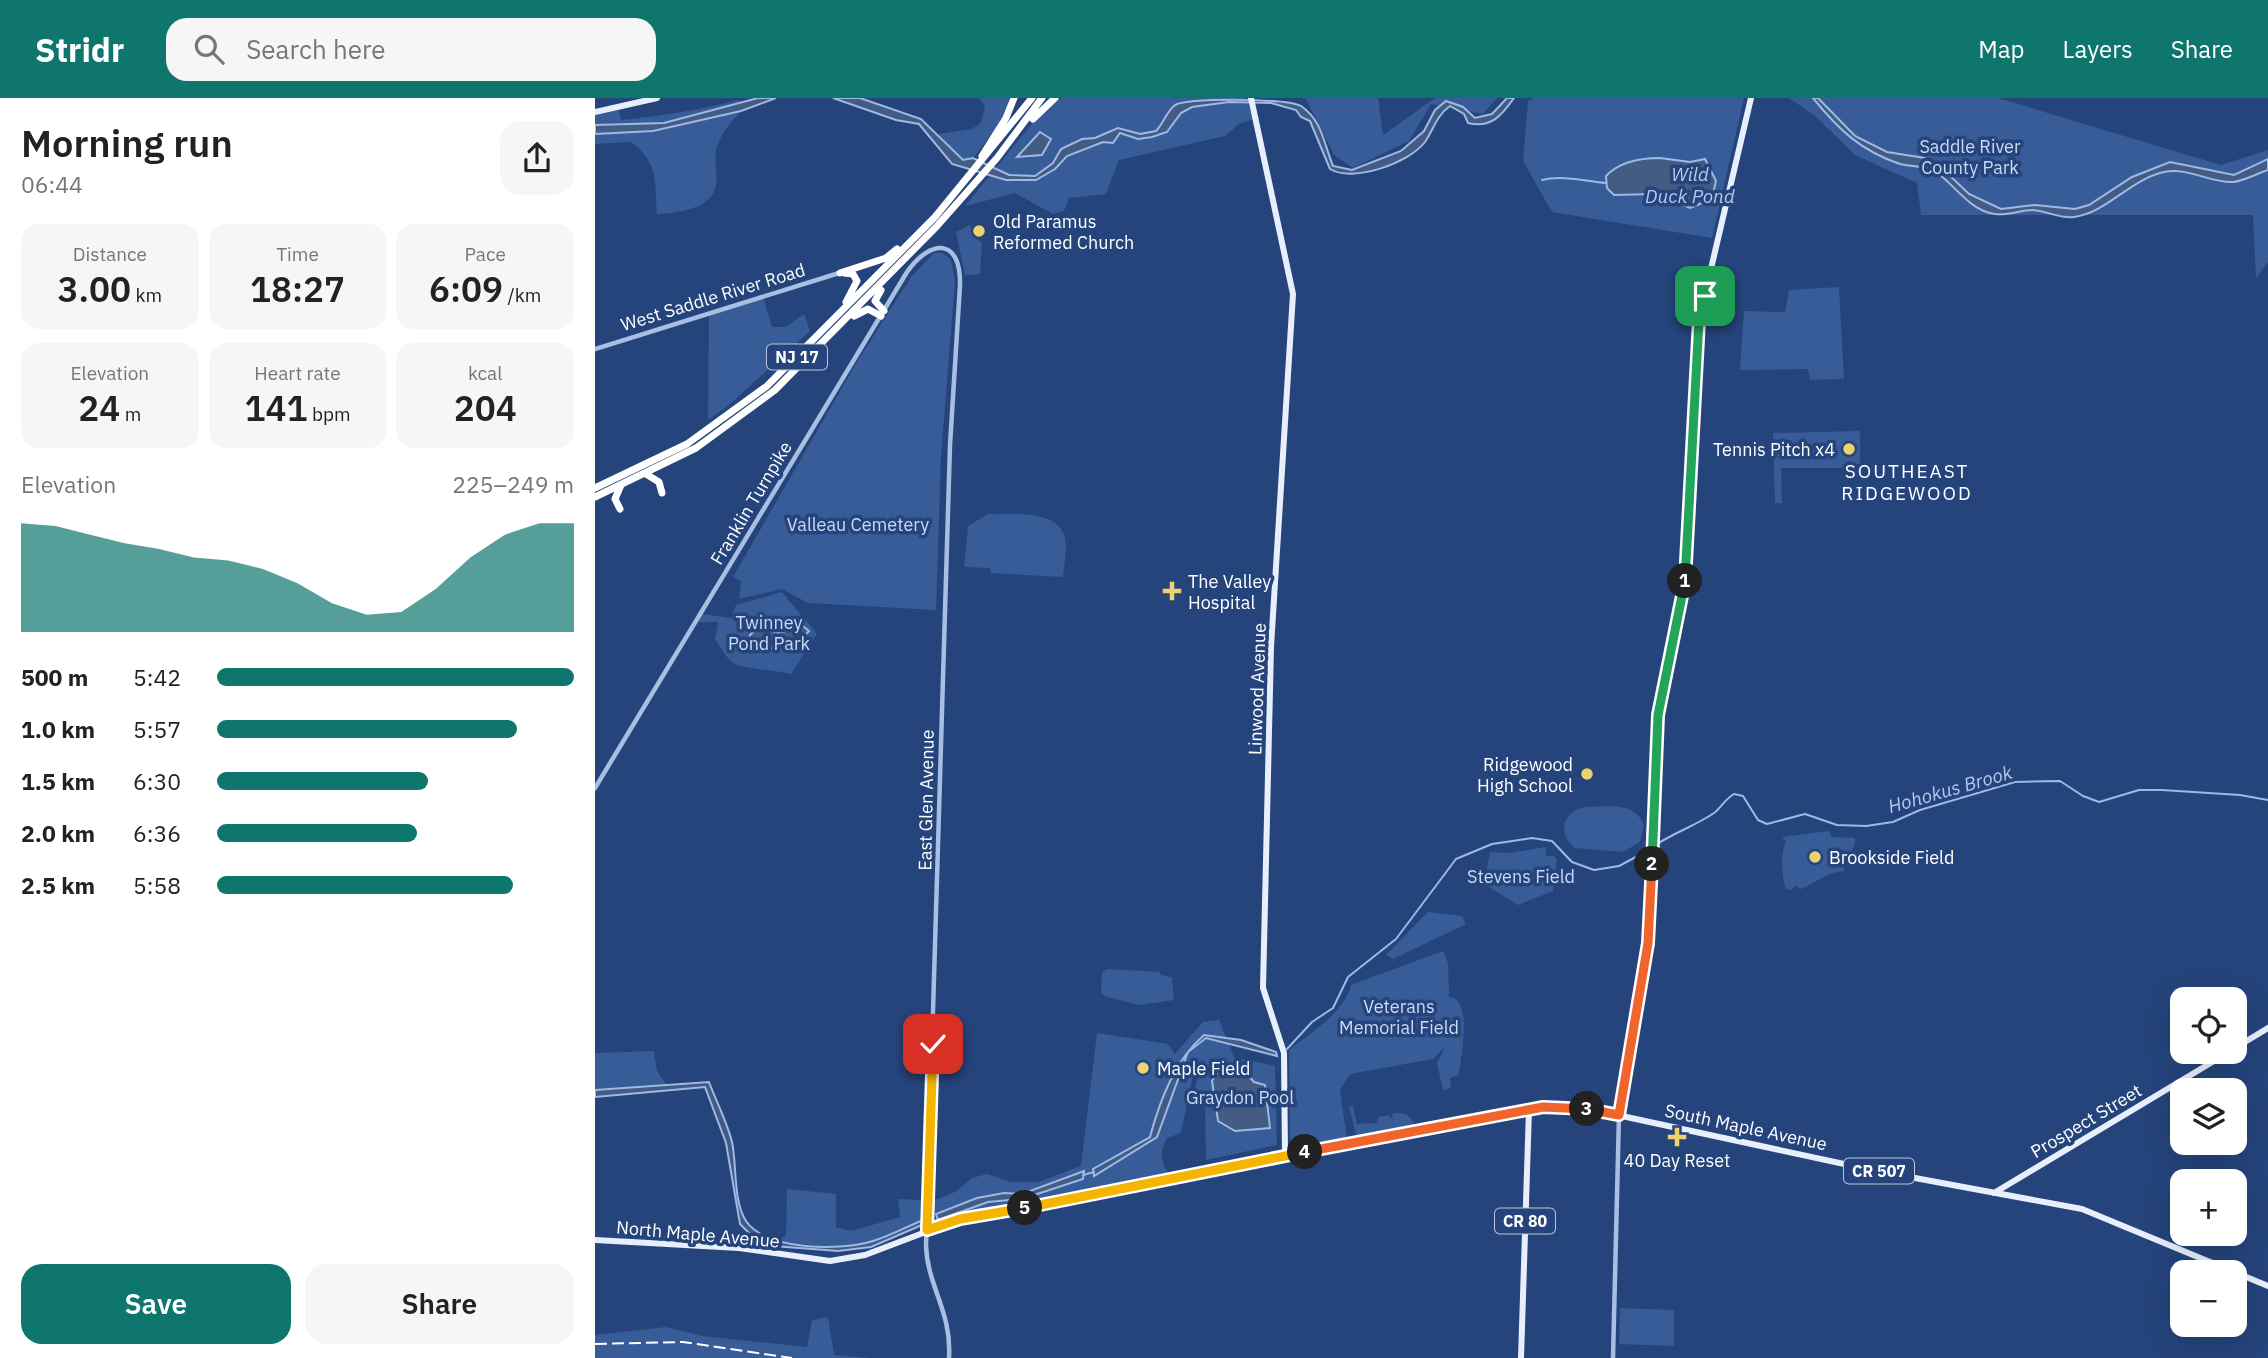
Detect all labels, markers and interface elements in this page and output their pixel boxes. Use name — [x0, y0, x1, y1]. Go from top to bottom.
search box — [166, 18, 656, 81]
text: Stridr — [35, 28, 124, 71]
icon: search — [190, 30, 228, 68]
text: Search here — [246, 32, 386, 66]
text: Map — [1978, 33, 2025, 65]
text: Layers — [2063, 33, 2133, 65]
text: Share — [2171, 33, 2233, 65]
text: Morning run — [21, 118, 233, 167]
button: share — [500, 121, 574, 195]
park label: Saddle River County Park — [1919, 135, 2021, 179]
water label: Wild Duck Pond — [1645, 162, 1736, 208]
text: 06:44 — [21, 169, 83, 199]
place label: Old Paramus Reformed Church — [993, 210, 1134, 254]
marker: Old Paramus Reformed Church — [971, 223, 987, 239]
text: Distance — [73, 242, 147, 266]
text: Time — [276, 242, 319, 266]
text: Pace — [464, 242, 506, 266]
street label: West Saddle River Road — [618, 258, 808, 336]
text: 3.00 — [58, 266, 131, 312]
text: 18:27 — [250, 266, 345, 312]
text: 6:09 — [429, 266, 503, 312]
pin — [1675, 266, 1735, 326]
icon: arrive — [1686, 277, 1724, 315]
text: km — [131, 283, 162, 307]
text: /km — [503, 283, 541, 307]
road number: NJ 17 — [767, 344, 827, 370]
text: Elevation — [70, 361, 149, 385]
text: Heart rate — [254, 361, 341, 385]
text: kcal — [468, 361, 502, 385]
text: 24 — [78, 385, 120, 431]
text: 141 — [244, 385, 307, 431]
text: 204 — [454, 385, 517, 431]
text: m — [120, 402, 141, 426]
text: bpm — [307, 402, 351, 426]
street label: Franklin Turnpike — [705, 437, 797, 569]
place label: Tennis Pitch x4 — [1713, 438, 1835, 461]
marker: Tennis Pitch x4 — [1841, 441, 1857, 457]
district label: SOUTHEAST RIDGEWOOD — [1841, 459, 1973, 505]
text: Elevation — [21, 469, 116, 499]
text: 225–249 m — [452, 469, 574, 499]
park label: Valleau Cemetery — [787, 513, 929, 536]
pin: 1 — [1667, 564, 1703, 598]
text: 1 — [1679, 568, 1690, 592]
place label: The Valley Hospital — [1188, 570, 1271, 614]
marker: The Valley Hospital — [1162, 581, 1182, 601]
park label: Twinney Pond Park — [728, 611, 810, 655]
street label: Linwood Avenue — [1243, 622, 1271, 756]
text: 500 m — [21, 662, 88, 692]
text: 5:42 — [133, 662, 181, 692]
text: 1.0 km — [21, 714, 95, 744]
text: 5:57 — [133, 714, 181, 744]
street label: East Glen Avenue — [913, 729, 939, 871]
place label: Ridgewood High School — [1477, 753, 1573, 797]
water label: Hohokus Brook — [1885, 759, 2016, 818]
text: 1.5 km — [21, 766, 95, 796]
text: 6:30 — [133, 766, 181, 796]
marker: Ridgewood High School — [1579, 766, 1595, 782]
text: 2.0 km — [21, 818, 95, 848]
text: 6:36 — [133, 818, 181, 848]
pin: 2 — [1635, 846, 1669, 882]
place label: Brookside Field — [1829, 846, 1954, 869]
marker: Brookside Field — [1807, 849, 1823, 865]
text: 2 — [1646, 851, 1657, 875]
park label: Stevens Field — [1467, 865, 1575, 888]
text: 2.5 km — [21, 870, 95, 900]
text: 5:58 — [133, 870, 181, 900]
map controls — [2170, 987, 2247, 1337]
button: locate — [2170, 987, 2247, 1064]
park label: Veterans Memorial Field — [1339, 995, 1459, 1039]
pin — [903, 1014, 963, 1074]
icon: check — [914, 1025, 952, 1063]
place label: Maple Field — [1157, 1057, 1250, 1080]
marker: Maple Field — [1135, 1060, 1151, 1076]
button: layers — [2170, 1078, 2247, 1155]
street label: Prospect Street — [2026, 1079, 2146, 1163]
park label: Graydon Pool — [1186, 1086, 1294, 1109]
pin: 3 — [1569, 1091, 1605, 1126]
text: 3 — [1581, 1096, 1592, 1120]
street label: South Maple Avenue — [1663, 1099, 1829, 1155]
marker: 40 Day Reset — [1667, 1127, 1687, 1147]
pin: 4 — [1287, 1134, 1323, 1170]
text: 4 — [1299, 1139, 1310, 1163]
place label: 40 Day Reset — [1624, 1149, 1730, 1172]
road number: CR 507 — [1844, 1158, 1914, 1184]
button: + — [2170, 1169, 2247, 1246]
pin: 5 — [1007, 1190, 1043, 1226]
text: 5 — [1019, 1195, 1030, 1219]
road number: CR 80 — [1495, 1208, 1555, 1233]
street label: North Maple Avenue — [615, 1215, 781, 1253]
button: − — [2170, 1260, 2247, 1337]
button: Save — [21, 1264, 291, 1344]
button: Share — [305, 1264, 574, 1344]

